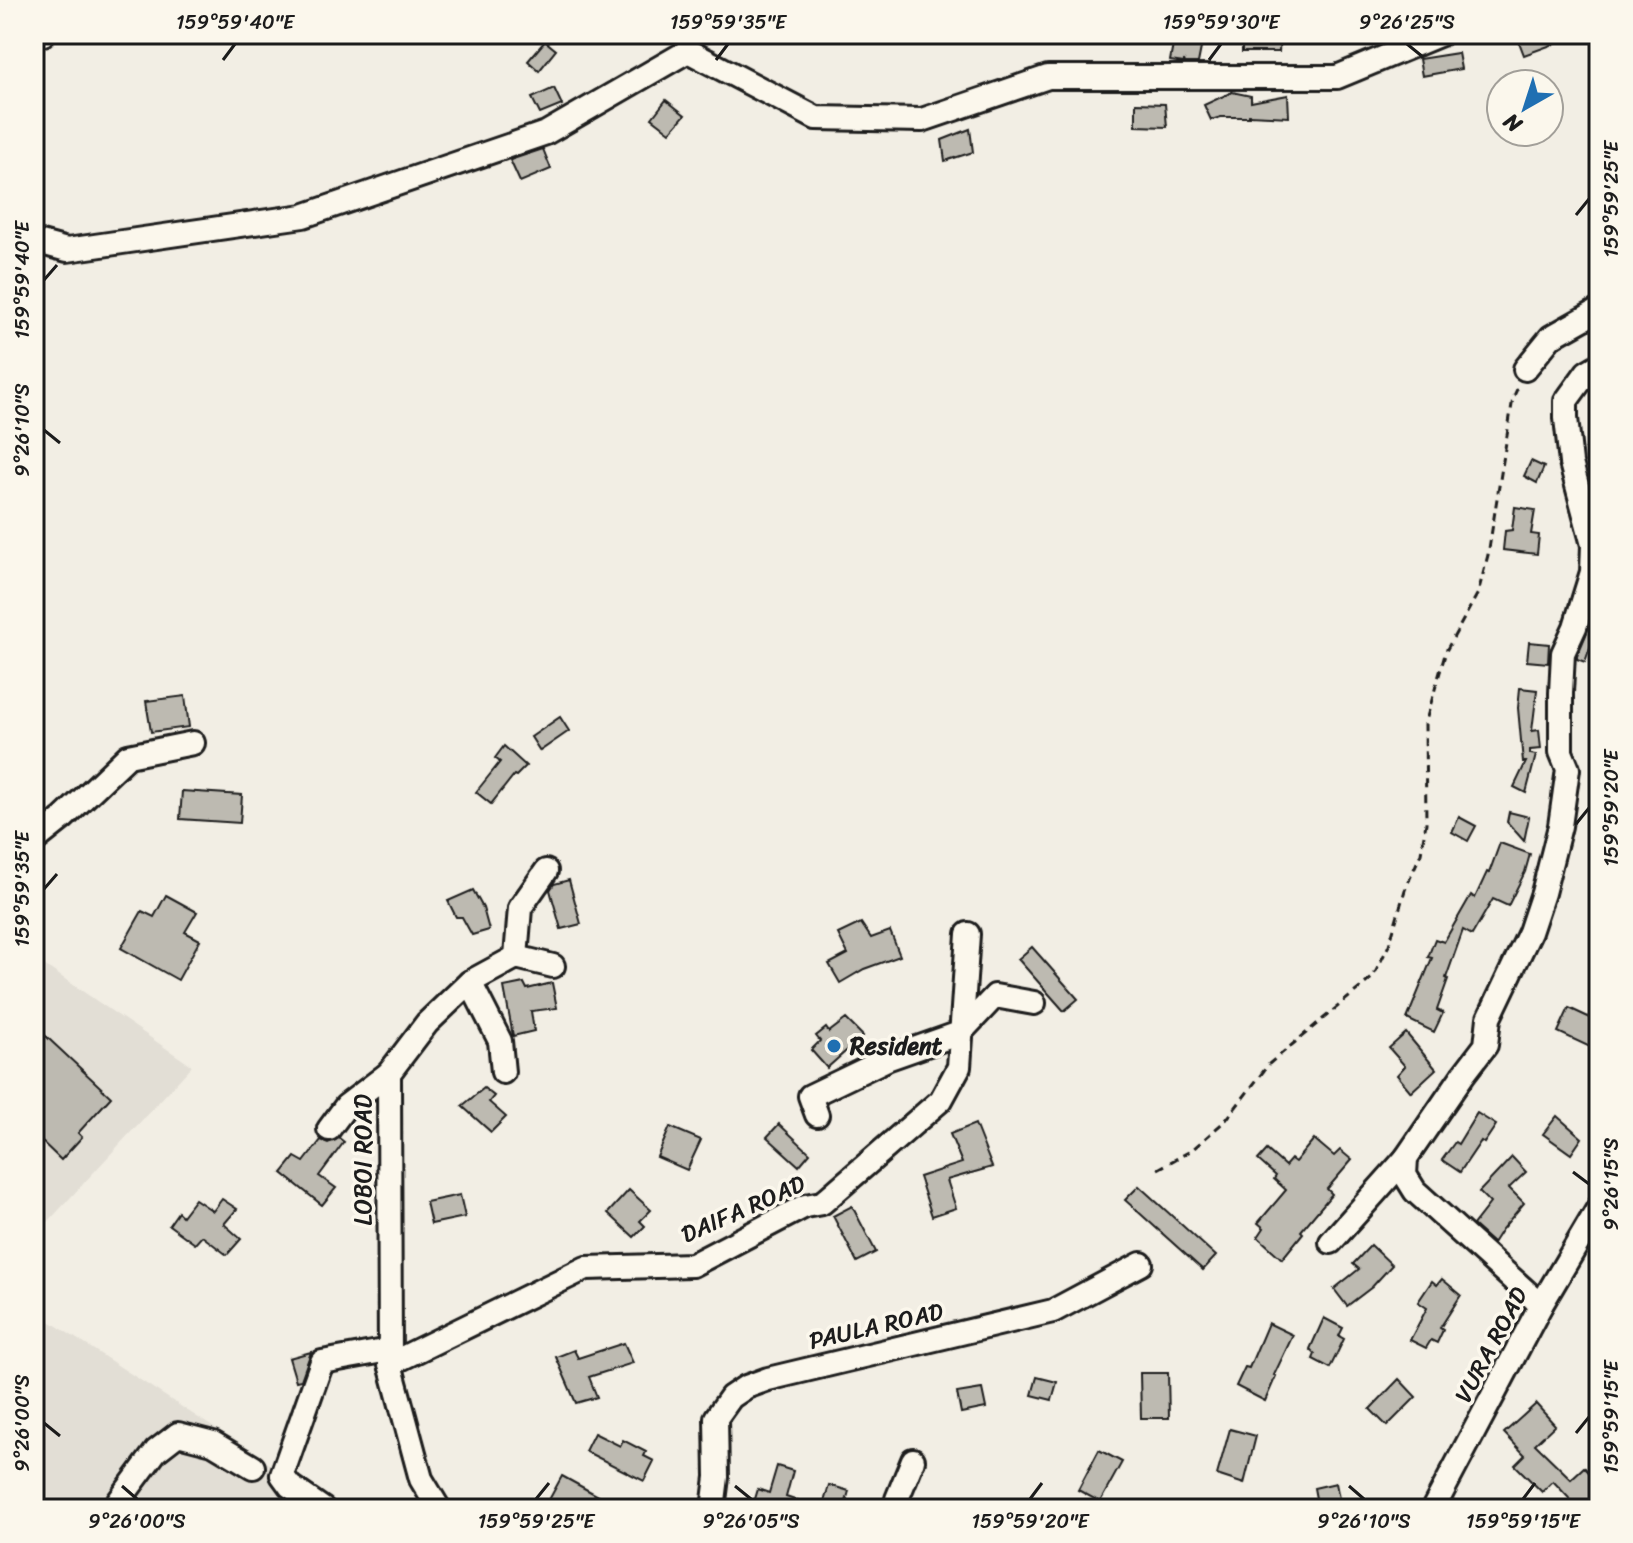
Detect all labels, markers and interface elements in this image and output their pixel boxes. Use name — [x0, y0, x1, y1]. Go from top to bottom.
text: 159°59'40"E — [176, 5, 296, 40]
text: 159°59'35"E — [670, 5, 788, 40]
text: 159°59'30"E — [1163, 5, 1281, 40]
text: 9°26'25"S — [1359, 5, 1455, 40]
north arrow — [1485, 68, 1565, 148]
text: N — [1494, 103, 1532, 144]
text: 159°59'25"E — [1594, 139, 1629, 257]
text: 159°59'40"E — [5, 219, 40, 339]
text: 9°26'10"S — [5, 383, 40, 477]
text: 159°59'20"E — [1594, 748, 1629, 867]
text: 159°59'35"E — [5, 829, 40, 947]
place label: Resident — [849, 1025, 943, 1067]
marker: Resident — [825, 1037, 843, 1055]
street label: LOBOI ROAD — [342, 1094, 384, 1226]
text: 9°26'15"S — [1594, 1137, 1629, 1230]
street label: DAIFA ROAD — [674, 1163, 813, 1255]
street label: VURA ROAD — [1443, 1279, 1540, 1411]
street label: PAULA ROAD — [805, 1290, 948, 1362]
text: 159°59'15"E — [1594, 1358, 1629, 1474]
text: 9°26'00"S — [5, 1374, 40, 1472]
text: 9°26'00"S — [88, 1504, 186, 1539]
text: 159°59'25"E — [478, 1504, 596, 1539]
text: 9°26'05"S — [703, 1504, 800, 1539]
text: 159°59'20"E — [971, 1504, 1090, 1539]
text: 9°26'10"S — [1317, 1504, 1411, 1539]
text: 159°59'15"E — [1466, 1504, 1582, 1539]

